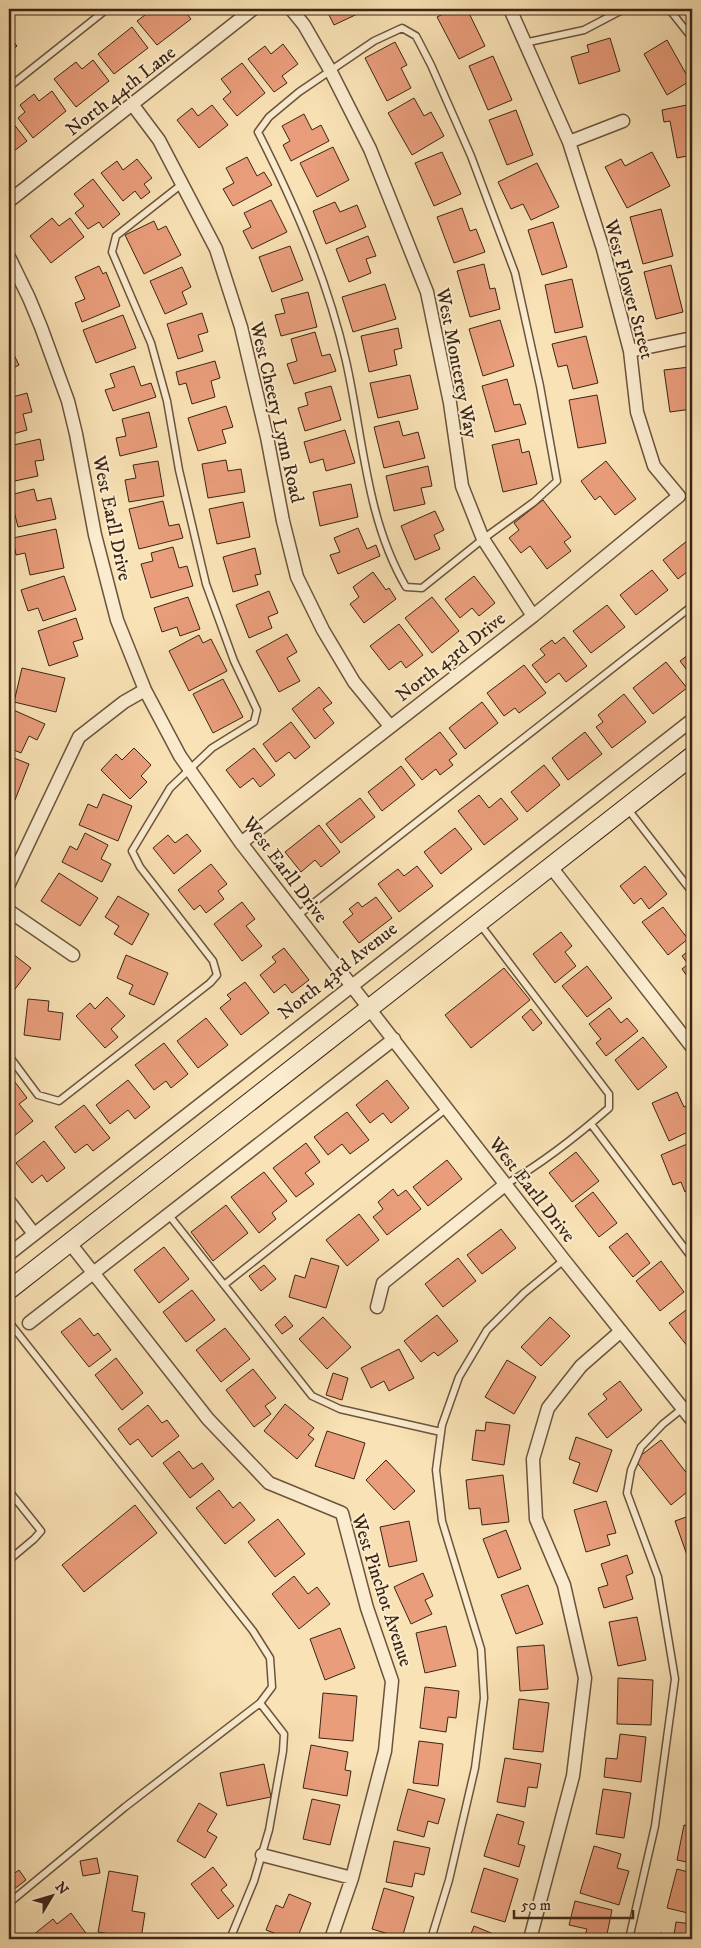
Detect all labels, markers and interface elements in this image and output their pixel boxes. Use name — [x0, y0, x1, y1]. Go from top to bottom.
street label: North 44th Lane — [61, 41, 181, 141]
street label: West Flower Street — [599, 216, 658, 362]
street label: West Monterey Way — [431, 285, 483, 441]
street label: West Cheery Lynn Road — [244, 319, 309, 506]
street label: West Earll Drive — [87, 453, 136, 583]
street label: North 43rd Drive — [392, 607, 510, 707]
street label: West Earll Drive — [237, 811, 332, 928]
street label: North 43rd Avenue — [274, 917, 402, 1025]
street label: West Earll Drive — [483, 1132, 580, 1247]
street label: West Pinchot Avenue — [346, 1510, 417, 1670]
north arrow — [28, 1870, 78, 1920]
text: N — [51, 1879, 72, 1899]
scale bar — [514, 1888, 632, 1920]
text: 50 m — [521, 1896, 551, 1915]

